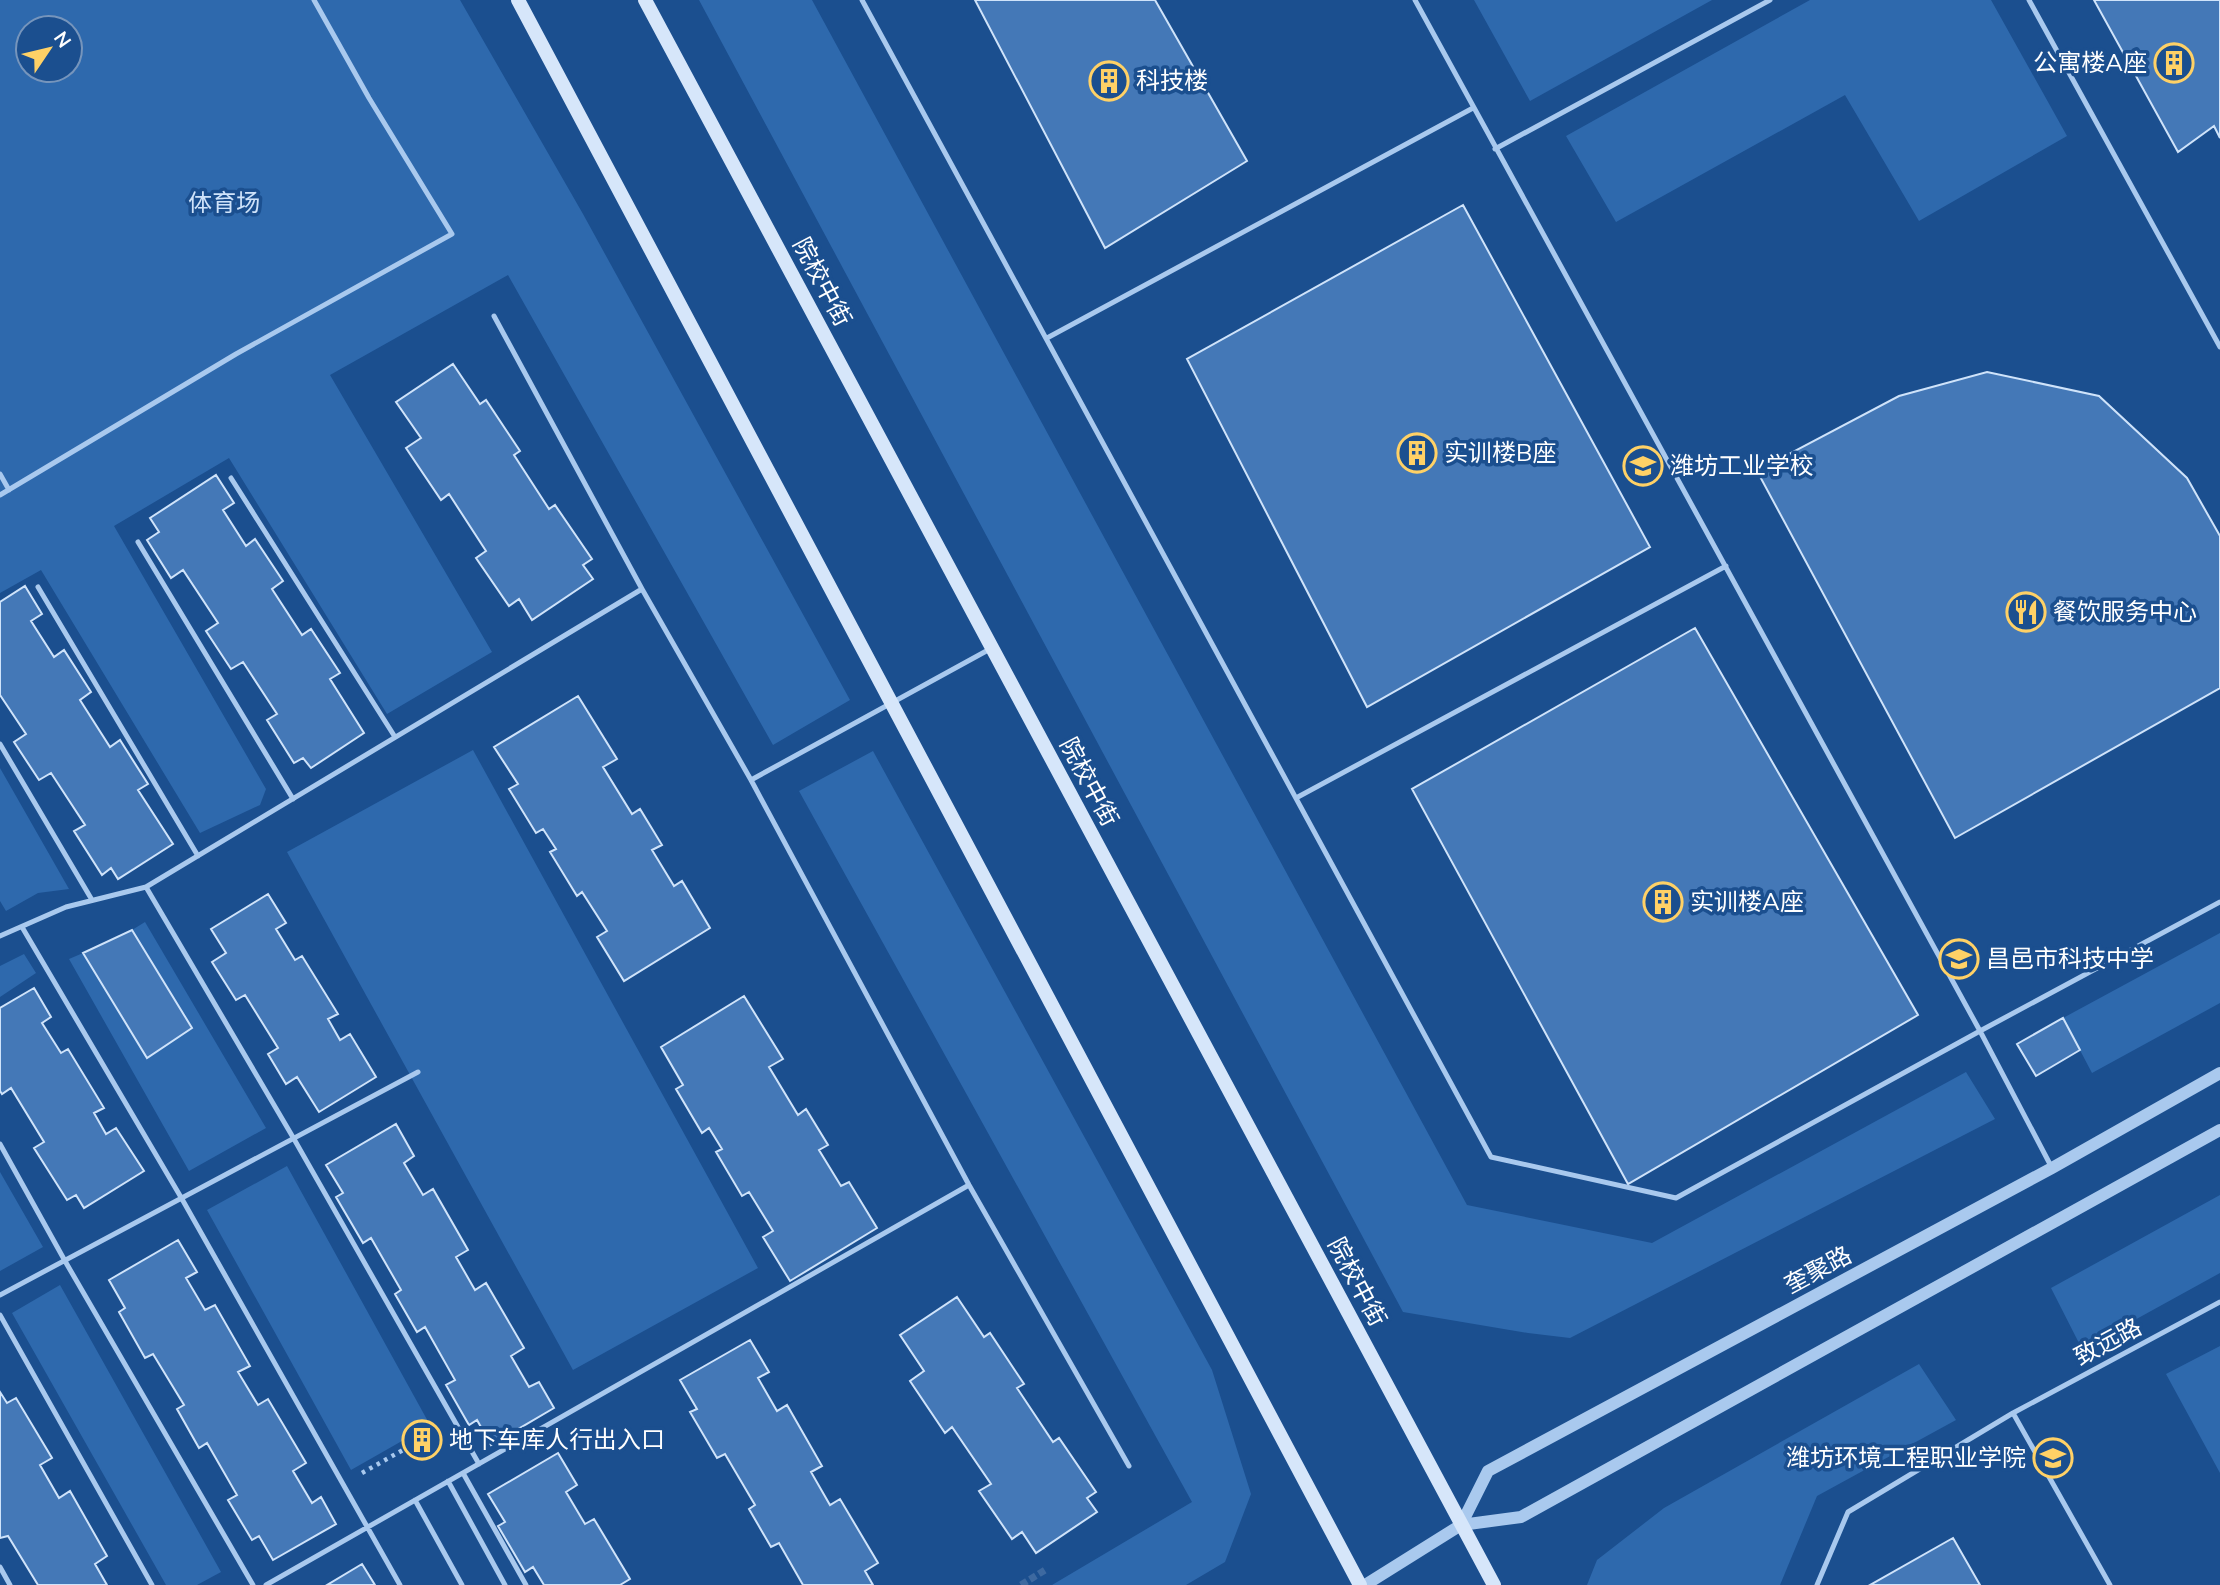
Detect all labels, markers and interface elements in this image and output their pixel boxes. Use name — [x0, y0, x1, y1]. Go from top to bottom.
north arrow — [14, 14, 84, 84]
text: N — [49, 26, 77, 52]
building icon: 公寓楼A座 — [2153, 42, 2195, 84]
place label: 公寓楼A座 — [2033, 47, 2147, 77]
building icon: 科技楼 — [1088, 60, 1130, 102]
place label: 科技楼 — [1136, 65, 1208, 95]
park label: 体育场 — [188, 187, 260, 217]
street label: 院校中街 — [787, 232, 859, 331]
building icon: 实训楼B座 — [1396, 432, 1438, 474]
place label: 实训楼B座 — [1444, 437, 1556, 467]
school or university icon: 潍坊工业学校 — [1622, 445, 1664, 487]
place label: 潍坊工业学校 — [1670, 450, 1814, 480]
restaurant icon: 餐饮服务中心 — [2005, 591, 2047, 633]
place label: 餐饮服务中心 — [2053, 596, 2197, 626]
street label: 院校中街 — [1054, 732, 1126, 831]
building icon: 实训楼A座 — [1642, 881, 1684, 923]
place label: 实训楼A座 — [1690, 886, 1804, 916]
school or university icon: 昌邑市科技中学 — [1938, 938, 1980, 980]
place label: 昌邑市科技中学 — [1986, 943, 2154, 973]
street label: 院校中街 — [1322, 1232, 1394, 1331]
street label: 奎聚路 — [1779, 1239, 1856, 1299]
street label: 致远路 — [2069, 1311, 2146, 1371]
building icon: 地下车库人行出入口 — [401, 1419, 443, 1461]
place label: 地下车库人行出入口 — [449, 1424, 665, 1454]
school or university icon: 潍坊环境工程职业学院 — [2032, 1437, 2074, 1479]
place label: 潍坊环境工程职业学院 — [1786, 1442, 2026, 1472]

